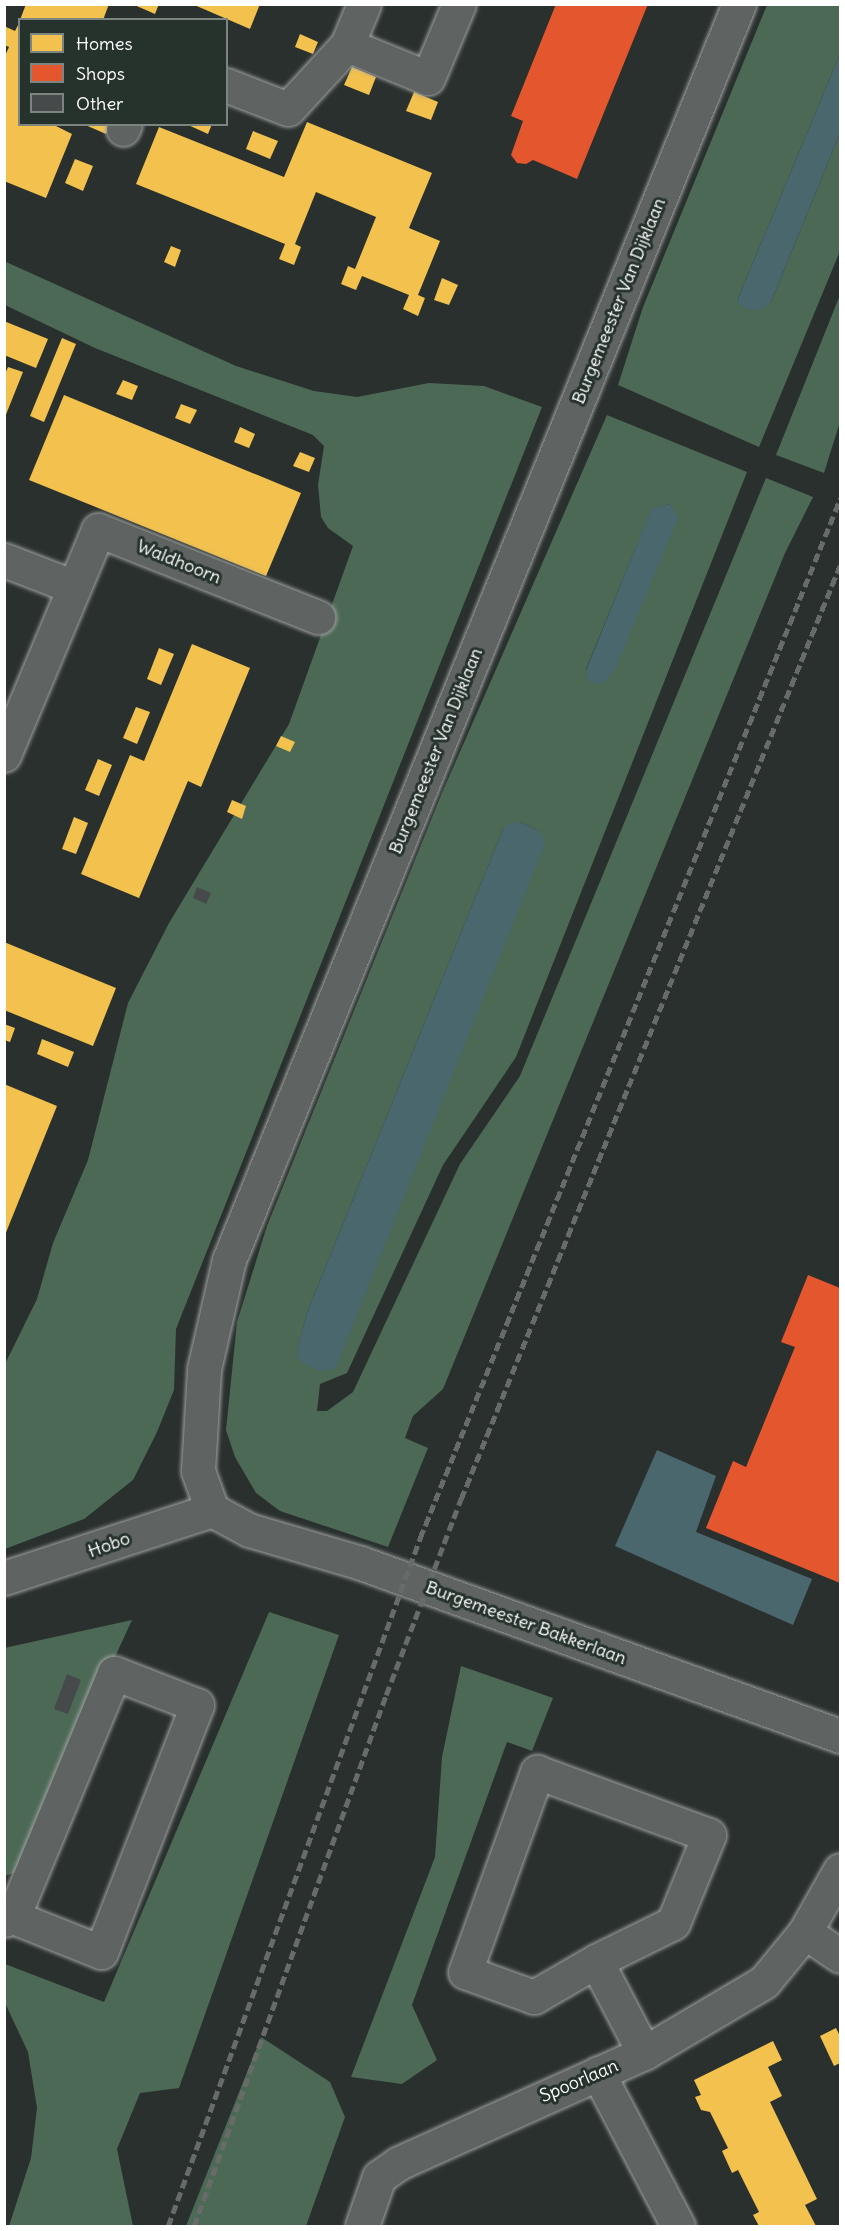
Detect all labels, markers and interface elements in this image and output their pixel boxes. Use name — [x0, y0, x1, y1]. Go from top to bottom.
legend — [18, 18, 228, 126]
text: Homes — [76, 32, 133, 55]
text: Shops — [76, 62, 125, 85]
text: Other — [76, 92, 123, 115]
street label: Burgemeester Van Dijklaan — [568, 195, 670, 407]
street label: Waldhoorn — [134, 535, 224, 589]
street label: Burgemeester Van Dijklaan — [385, 645, 487, 857]
street label: Hobo — [85, 1527, 133, 1563]
street label: Burgemeester Bakkerlaan — [423, 1577, 629, 1669]
street label: Spoorlaan — [537, 2055, 621, 2107]

